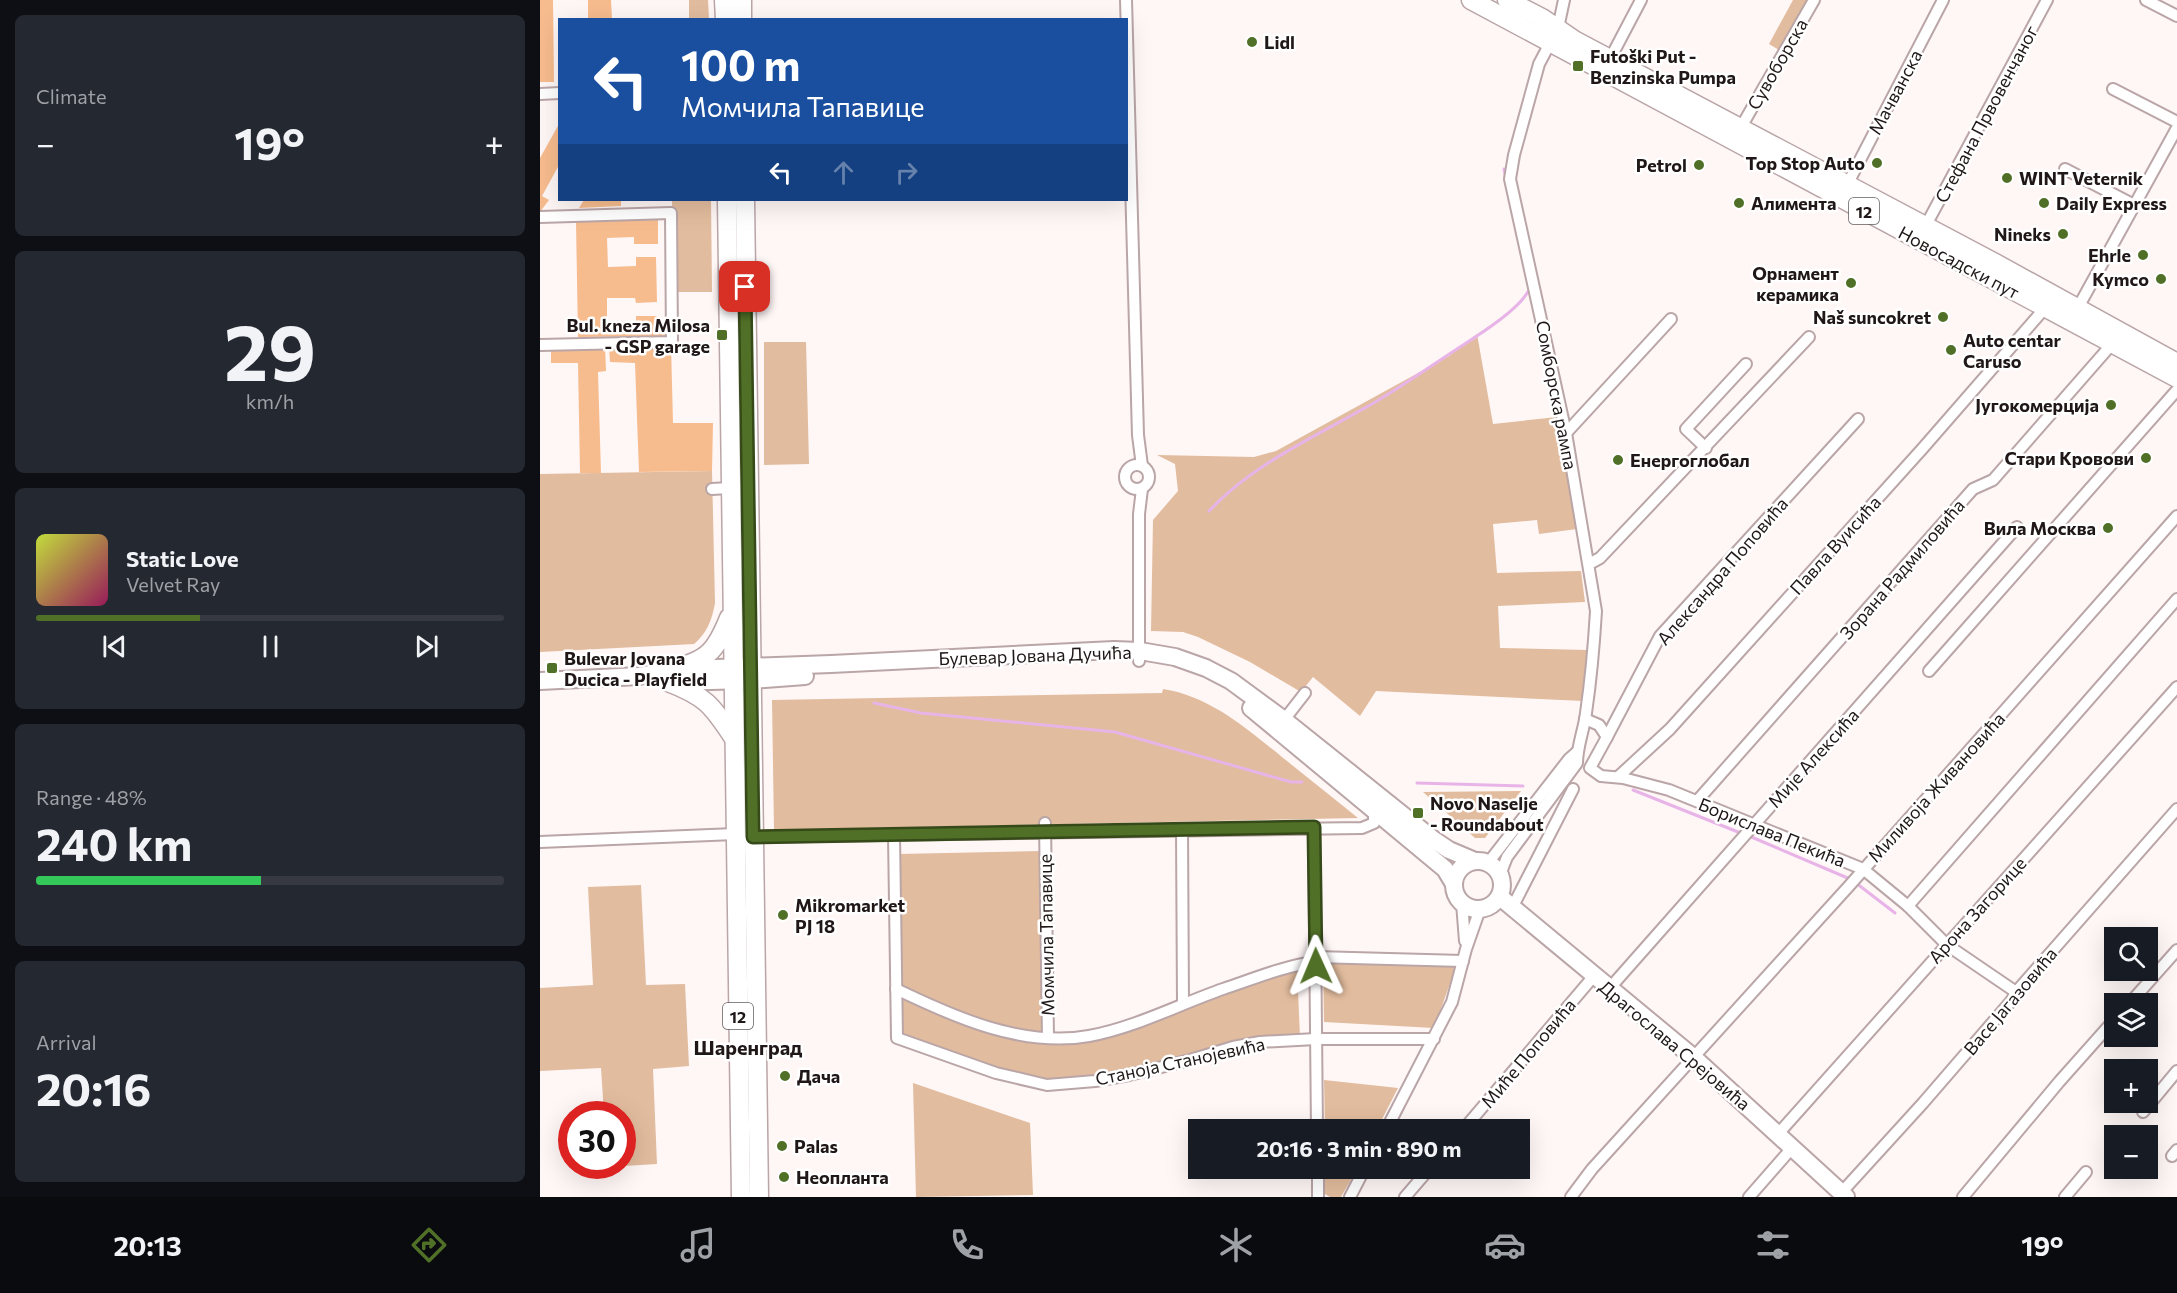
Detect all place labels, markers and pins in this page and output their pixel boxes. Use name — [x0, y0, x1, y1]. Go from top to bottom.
place label: Lidl — [1264, 31, 1295, 53]
marker: Lidl — [1245, 35, 1259, 49]
place label: Futoški Put - Benzinska Pumpa — [1590, 45, 1736, 88]
marker: Futoški Put - Benzinska Pumpa — [1571, 59, 1585, 73]
place label: Top Stop Auto — [1746, 152, 1865, 174]
place label: Petrol — [1636, 154, 1687, 176]
marker: Top Stop Auto — [1870, 156, 1884, 170]
marker: Petrol — [1692, 158, 1706, 172]
place label: WINT Veternik — [2019, 167, 2144, 189]
marker: WINT Veternik — [2000, 171, 2014, 185]
place label: Алимента — [1751, 192, 1836, 214]
place label: Daily Express — [2056, 192, 2167, 214]
marker: Алимента — [1732, 196, 1746, 210]
marker: Daily Express — [2037, 196, 2051, 210]
place label: Nineks — [1994, 223, 2051, 245]
marker: Nineks — [2056, 227, 2070, 241]
place label: Ehrle — [2088, 244, 2131, 266]
marker: Ehrle — [2136, 248, 2150, 262]
pin — [719, 261, 770, 312]
place label: Орнамент керамика — [1752, 262, 1839, 305]
place label: Kymco — [2092, 268, 2149, 290]
marker: Kymco — [2154, 272, 2168, 286]
marker: Орнамент керамика — [1844, 276, 1858, 290]
place label: Naš suncokret — [1813, 306, 1931, 328]
marker: Naš suncokret — [1936, 310, 1950, 324]
place label: Bul. kneza Milosa - GSP garage — [567, 314, 710, 357]
marker: Bul. kneza Milosa - GSP garage — [715, 328, 729, 342]
place label: Auto centar Caruso — [1963, 329, 2061, 372]
marker: Auto centar Caruso — [1944, 343, 1958, 357]
place label: Југокомерција — [1975, 394, 2099, 416]
marker: Југокомерција — [2104, 398, 2118, 412]
place label: Стари Кровови — [2005, 447, 2134, 469]
place label: Енергоглобал — [1630, 449, 1750, 471]
marker: Стари Кровови — [2139, 451, 2153, 465]
marker: Енергоглобал — [1611, 453, 1625, 467]
place label: Вила Москва — [1984, 517, 2096, 539]
marker: Вила Москва — [2101, 521, 2115, 535]
place label: Bulevar Jovana Ducica - Playfield — [564, 647, 707, 690]
marker: Bulevar Jovana Ducica - Playfield — [545, 661, 559, 675]
place label: Novo Naselje - Roundabout — [1430, 792, 1544, 835]
marker: Novo Naselje - Roundabout — [1411, 806, 1425, 820]
place label: Mikromarket PJ 18 — [795, 894, 906, 937]
marker: Mikromarket PJ 18 — [776, 908, 790, 922]
place label: Дача — [797, 1065, 840, 1087]
marker: Дача — [778, 1069, 792, 1083]
place label: Palas — [794, 1135, 838, 1157]
marker: Palas — [775, 1139, 789, 1153]
place label: Неопланта — [796, 1166, 889, 1188]
marker: Неопланта — [777, 1170, 791, 1184]

